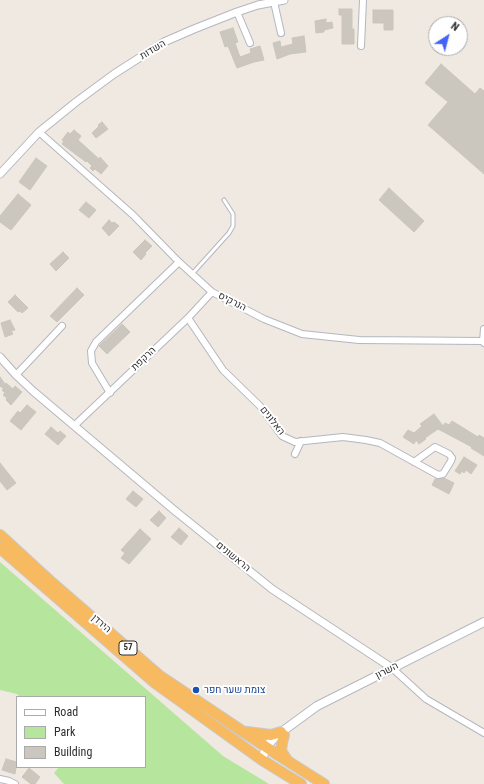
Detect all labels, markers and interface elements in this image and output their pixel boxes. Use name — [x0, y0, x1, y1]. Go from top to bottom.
north arrow — [428, 16, 468, 56]
text: N — [448, 19, 461, 34]
street label: השדות — [138, 38, 168, 62]
street label: הנרקיס — [216, 290, 248, 314]
street label: הרקפת — [129, 344, 159, 374]
street label: האלונים — [257, 404, 287, 438]
street label: הראשונים — [213, 539, 253, 575]
street label: הירדן — [89, 612, 113, 636]
road number: 57 — [119, 641, 137, 655]
street label: השרון — [373, 660, 401, 682]
place label: צומת שער חפר — [204, 684, 265, 696]
marker: צומת שער חפר — [191, 685, 201, 695]
legend — [16, 696, 146, 768]
text: Road — [54, 705, 78, 719]
text: Park — [54, 725, 75, 739]
text: Building — [54, 745, 92, 759]

